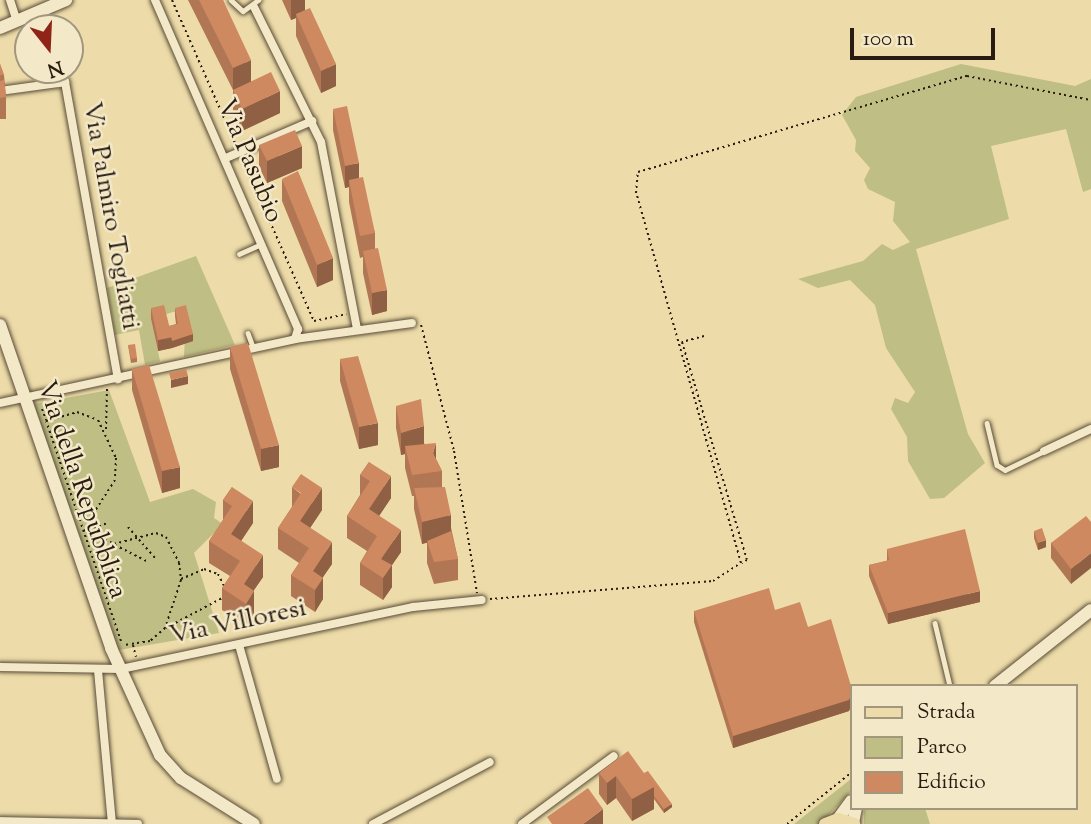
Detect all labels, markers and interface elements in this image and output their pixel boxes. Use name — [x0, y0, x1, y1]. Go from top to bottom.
north arrow — [14, 14, 84, 84]
scale bar — [853, 14, 998, 58]
text: 100 m — [863, 25, 914, 55]
text: N — [44, 52, 66, 83]
street label: Via Pasubio — [209, 94, 289, 228]
street label: Via Palmiro Togliatti — [75, 100, 145, 332]
street label: Via della Repubblica — [29, 377, 133, 603]
street label: Via Villoresi — [167, 593, 309, 653]
legend — [850, 684, 1077, 810]
text: Strada — [917, 698, 976, 728]
text: Parco — [917, 733, 967, 763]
text: Edificio — [917, 768, 986, 798]

